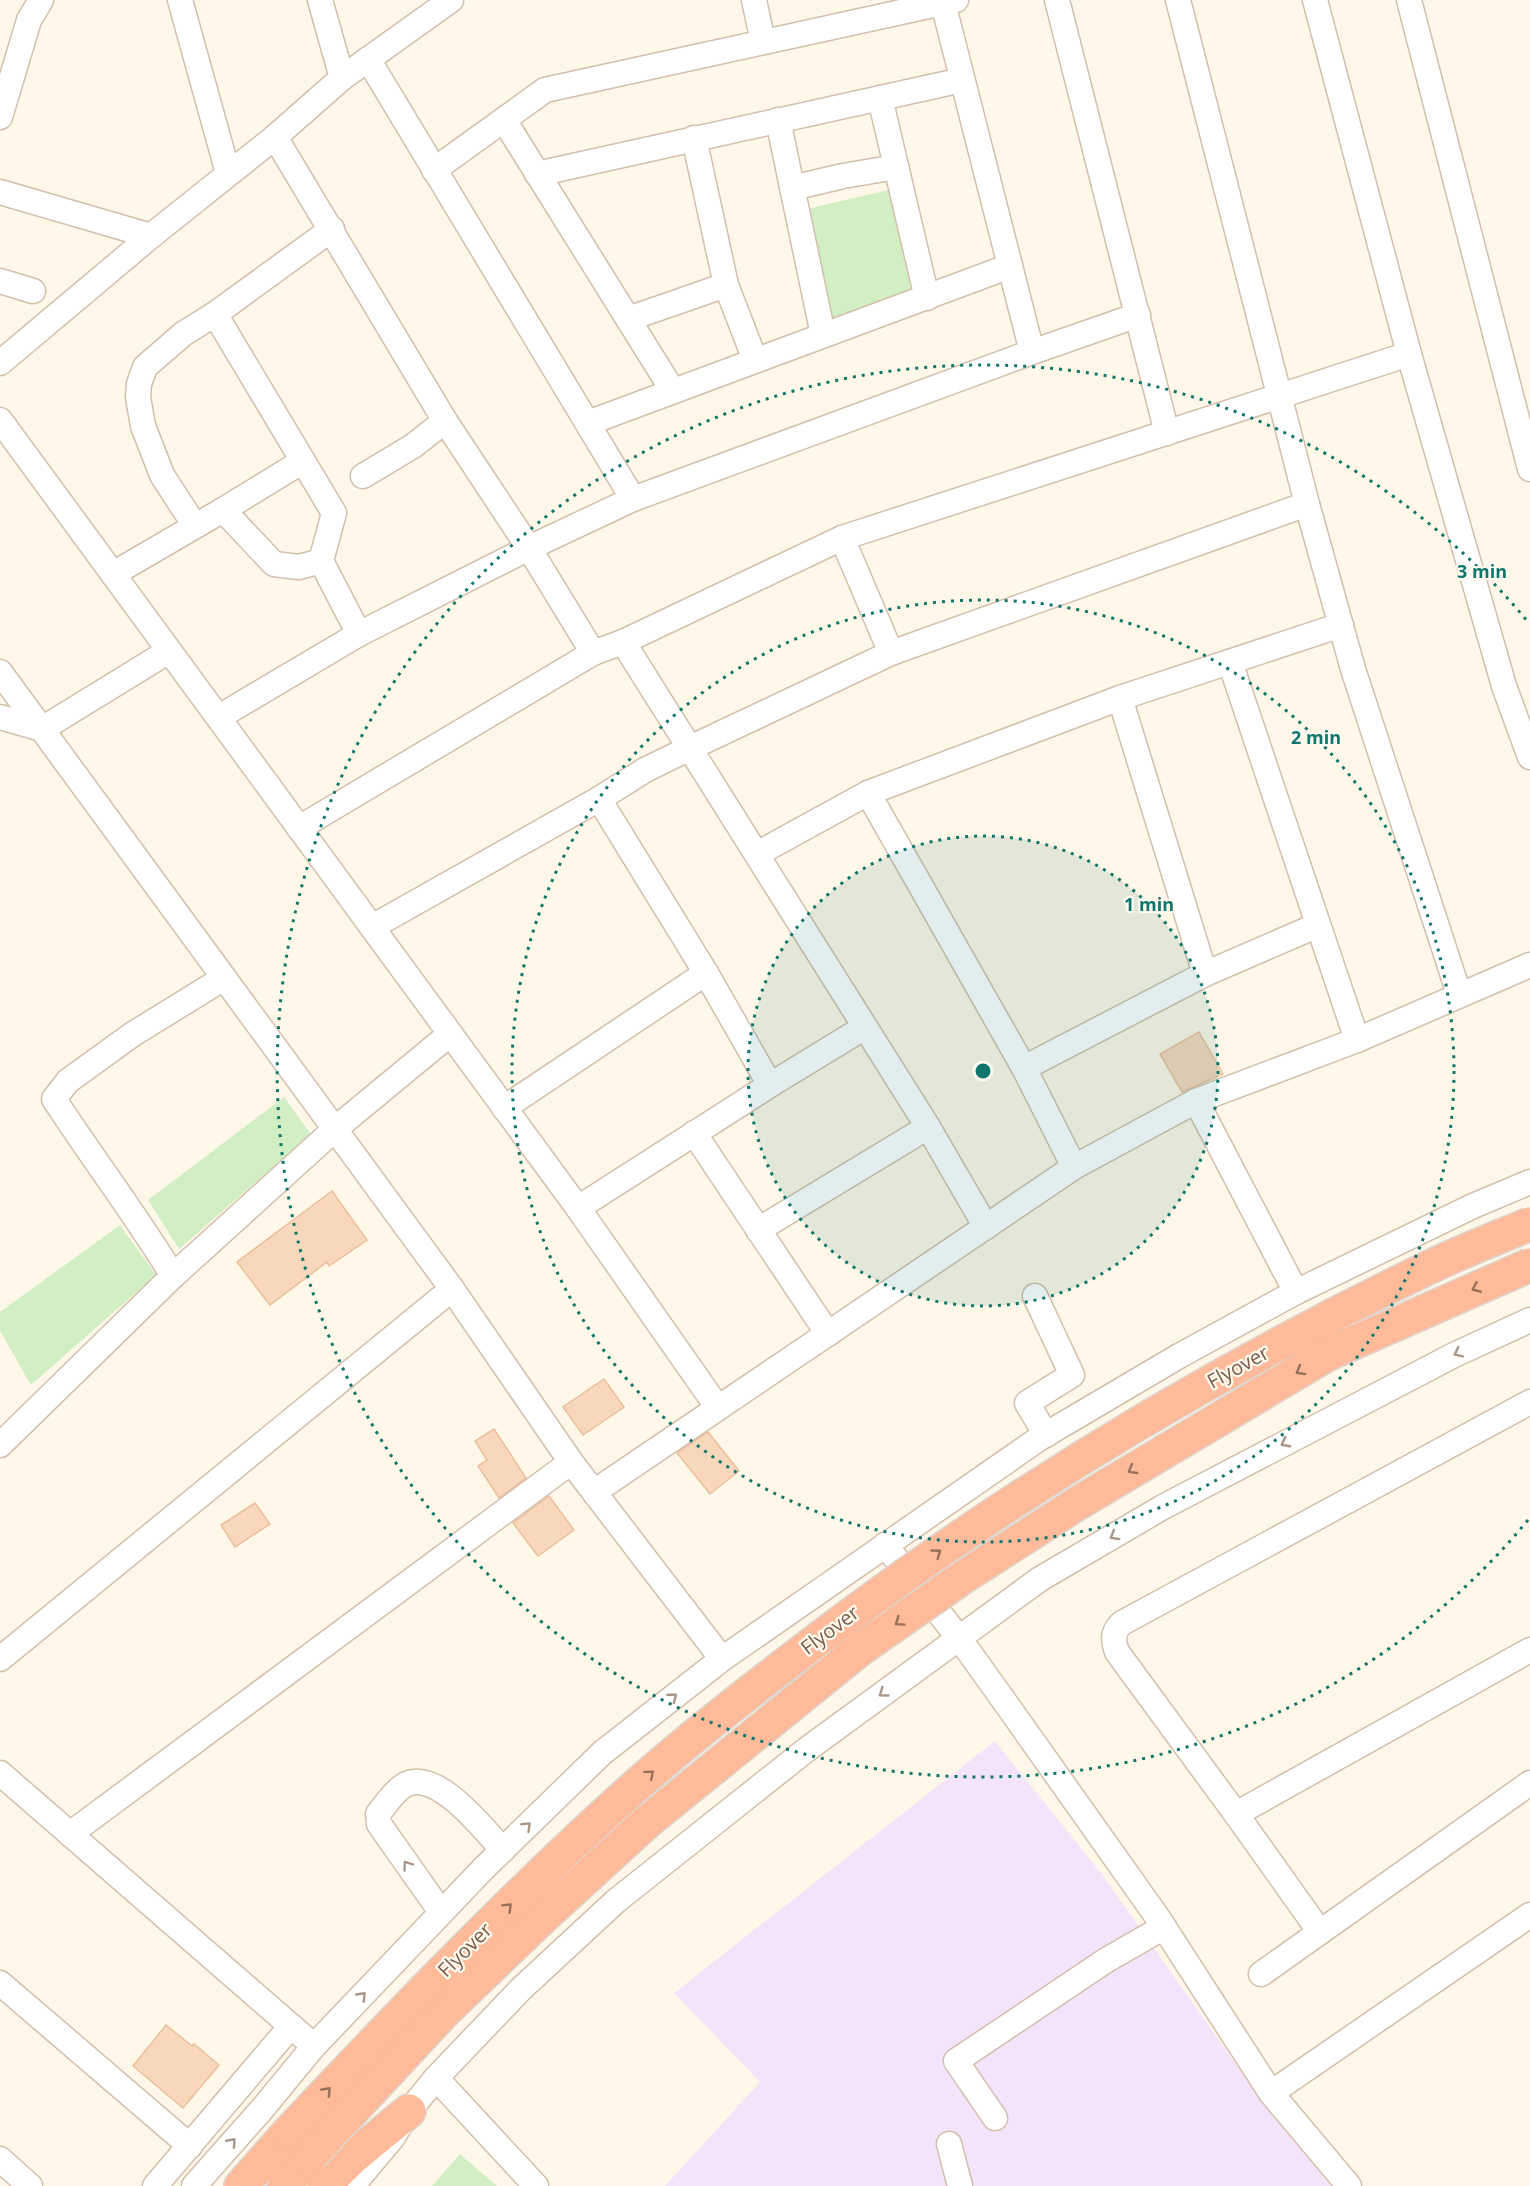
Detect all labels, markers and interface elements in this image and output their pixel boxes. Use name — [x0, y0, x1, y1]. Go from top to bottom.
text: 3 min — [1457, 559, 1507, 583]
text: 2 min — [1291, 725, 1341, 749]
text: 1 min — [1124, 892, 1174, 916]
centre of rings — [973, 1061, 993, 1081]
one-way arrow — [1472, 1281, 1483, 1293]
street label: Flyover — [1202, 1339, 1274, 1395]
one-way arrow — [1453, 1346, 1464, 1358]
one-way arrow — [1296, 1363, 1306, 1375]
one-way arrow — [1281, 1436, 1291, 1447]
one-way arrow — [1128, 1462, 1138, 1474]
one-way arrow — [1110, 1529, 1120, 1540]
one-way arrow — [931, 1549, 942, 1560]
street label: Flyover — [795, 1599, 865, 1660]
one-way arrow — [894, 1615, 905, 1626]
one-way arrow — [879, 1686, 890, 1697]
one-way arrow — [666, 1694, 677, 1705]
one-way arrow — [643, 1770, 654, 1781]
one-way arrow — [520, 1822, 530, 1833]
one-way arrow — [403, 1861, 414, 1872]
one-way arrow — [501, 1904, 512, 1914]
street label: Flyover — [431, 1916, 498, 1983]
one-way arrow — [354, 1992, 365, 2003]
one-way arrow — [320, 2087, 331, 2098]
one-way arrow — [225, 2138, 236, 2149]

